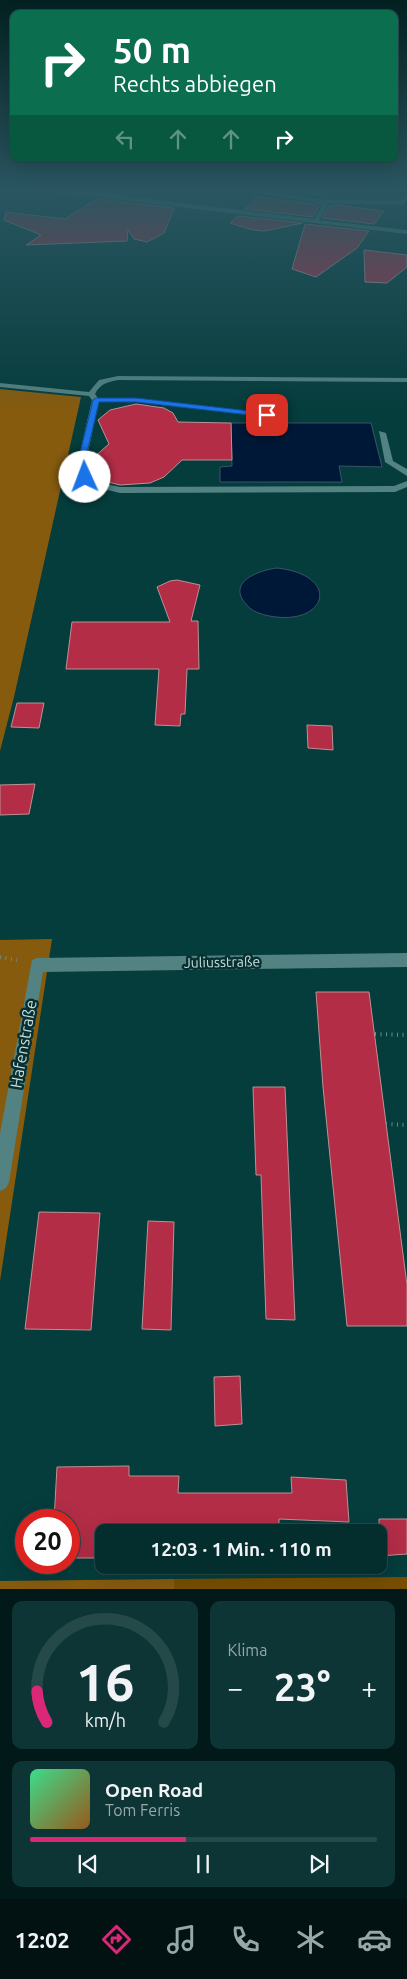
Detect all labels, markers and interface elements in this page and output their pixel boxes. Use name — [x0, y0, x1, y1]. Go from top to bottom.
icon: right — [30, 30, 95, 95]
text: 50 m — [113, 30, 191, 70]
text: Rechts abbiegen — [113, 71, 277, 96]
icon: left — [111, 125, 139, 153]
icon: ahead — [164, 125, 192, 153]
icon: ahead — [217, 125, 245, 153]
icon: right — [270, 125, 298, 153]
pin — [246, 394, 288, 436]
icon: arrive — [253, 401, 281, 429]
position arrow — [58, 450, 110, 502]
street label: Juliusstraße — [184, 953, 260, 971]
street label: Hafenstraße — [6, 998, 40, 1090]
speed limit sign: 20 — [15, 1509, 80, 1574]
text: 12:03 · 1 Min. · 110 m — [150, 1538, 332, 1560]
text: Klima — [228, 1641, 267, 1659]
text: 16 — [75, 1653, 134, 1711]
text: 23° — [274, 1666, 330, 1708]
text: − — [228, 1672, 243, 1703]
text: + — [361, 1672, 377, 1703]
text: km/h — [84, 1710, 125, 1730]
text: Open Road — [105, 1779, 203, 1801]
text: Tom Ferris — [105, 1801, 180, 1819]
icon: previous — [74, 1850, 102, 1878]
icon: pause — [189, 1850, 217, 1878]
icon: next — [305, 1850, 333, 1878]
icon: directions — [99, 1922, 134, 1957]
icon: music — [164, 1922, 199, 1957]
icon: phone — [228, 1922, 263, 1957]
icon: climate — [293, 1922, 328, 1957]
icon: car — [357, 1922, 392, 1957]
text: 12:02 — [15, 1927, 70, 1952]

